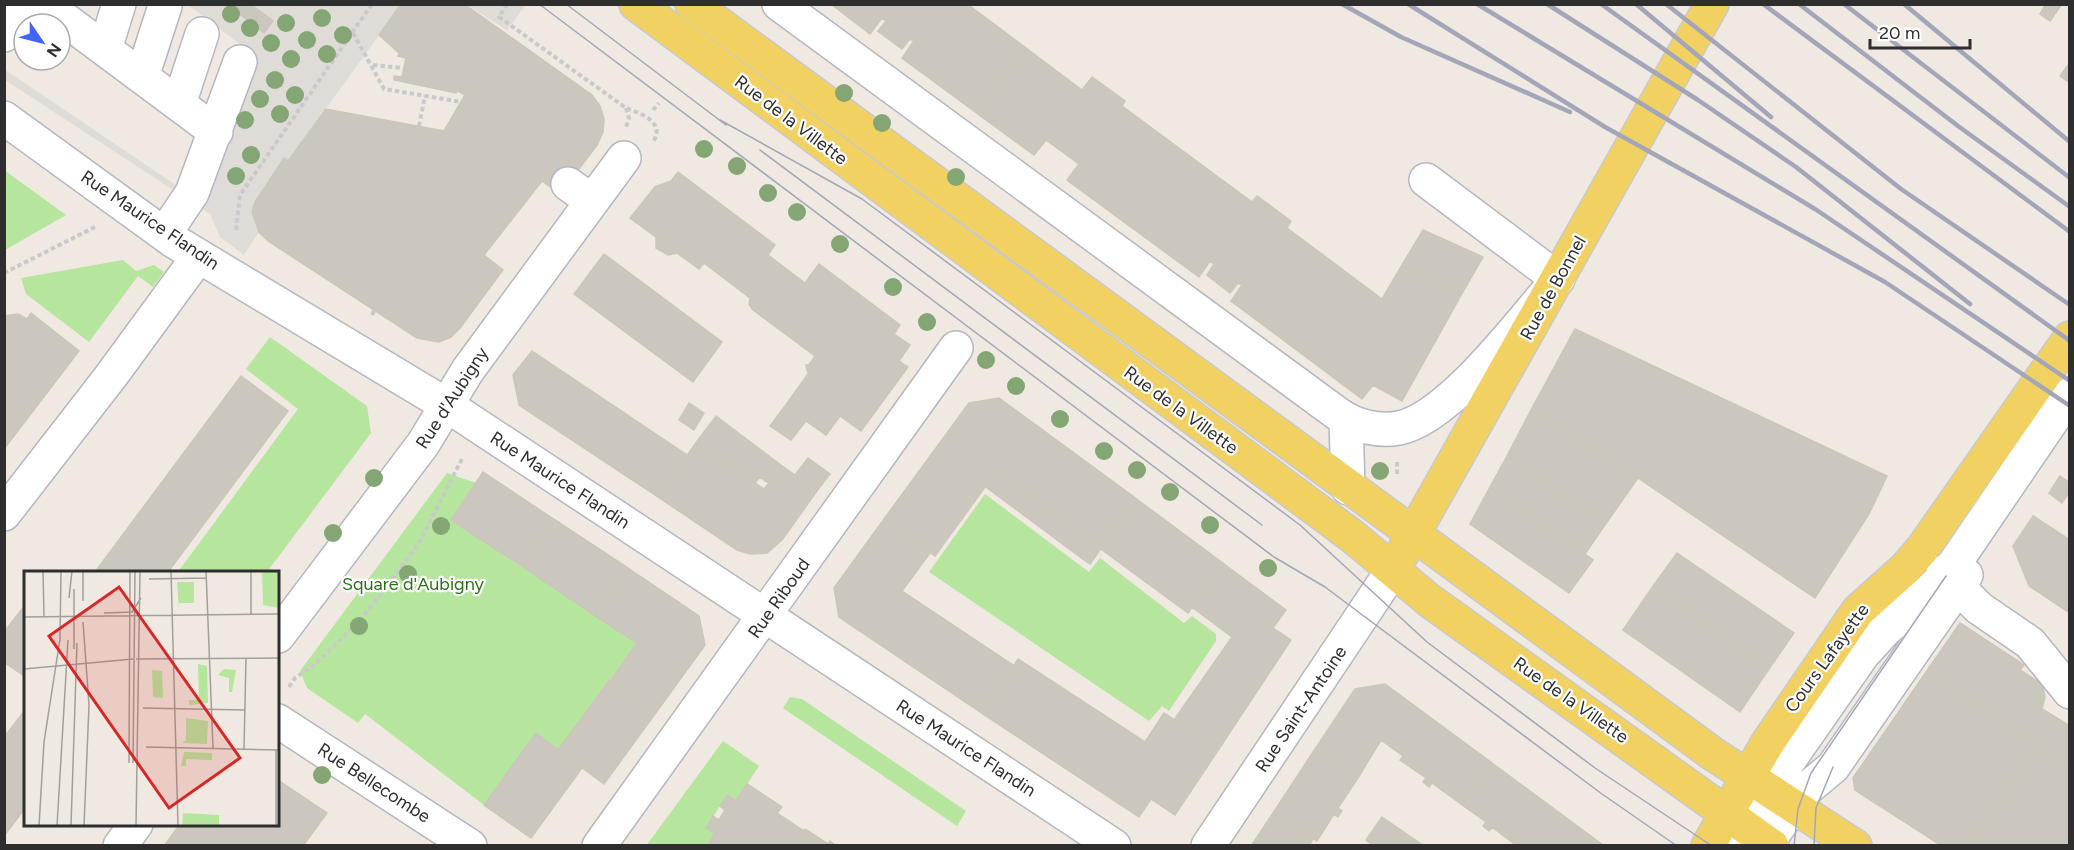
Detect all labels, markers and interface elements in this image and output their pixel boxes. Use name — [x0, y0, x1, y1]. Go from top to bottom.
north arrow — [12, 12, 72, 72]
scale bar — [1870, 12, 1970, 50]
text: 20 m — [1879, 22, 1920, 44]
text: N — [43, 40, 65, 61]
street label: Rue de la Villette — [730, 70, 852, 170]
street label: Rue Maurice Flandin — [77, 166, 223, 274]
street label: Rue de Bonnel — [1515, 232, 1591, 344]
street label: Rue d'Aubigny — [411, 343, 493, 453]
street label: Rue de la Villette — [1120, 361, 1243, 459]
street label: Rue Maurice Flandin — [486, 427, 634, 533]
street label: Rue Riboud — [743, 554, 815, 642]
inset map — [24, 571, 279, 826]
park label: Square d'Aubigny — [342, 573, 485, 595]
street label: Cours Lafayette — [1780, 599, 1874, 717]
street label: Rue Saint-Antoine — [1251, 641, 1352, 776]
street label: Rue de la Villette — [1509, 652, 1633, 748]
street label: Rue Maurice Flandin — [892, 695, 1040, 801]
street label: Rue Bellecombe — [313, 738, 435, 828]

